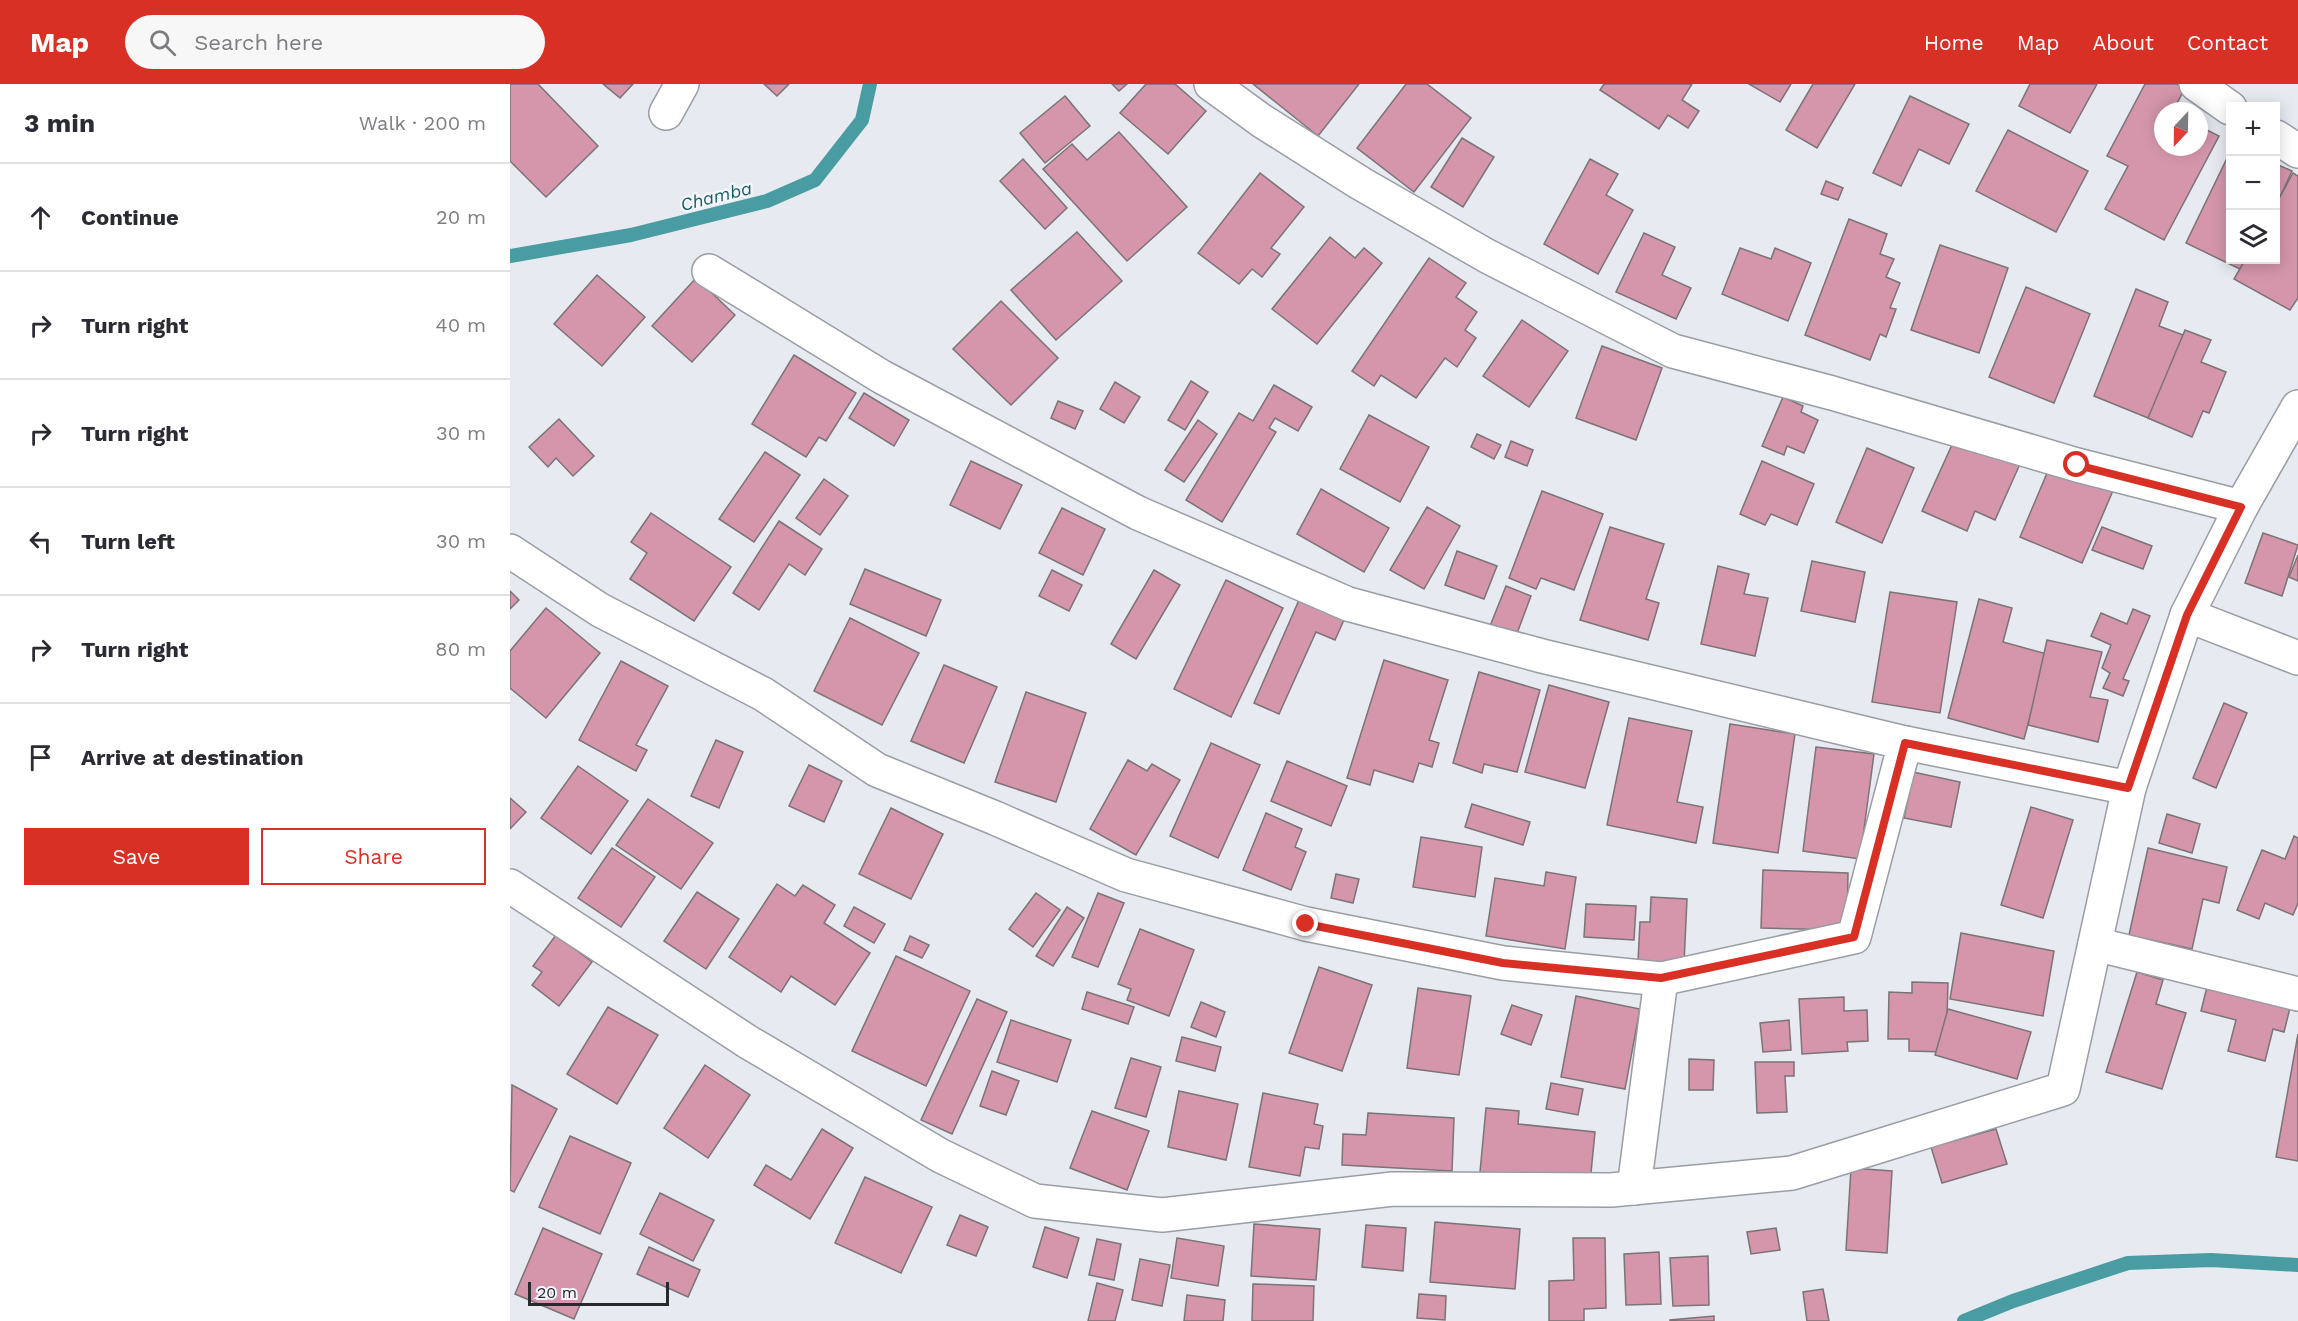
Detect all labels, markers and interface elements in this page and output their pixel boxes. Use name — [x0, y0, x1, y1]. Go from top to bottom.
search box — [125, 15, 545, 69]
text: Map — [30, 26, 89, 59]
icon: search — [146, 26, 179, 59]
text: Search here — [194, 30, 323, 55]
text: Home — [1924, 30, 1984, 55]
text: Map — [2017, 30, 2060, 55]
text: About — [2093, 30, 2154, 55]
text: Contact — [2187, 30, 2268, 55]
north arrow — [2154, 102, 2208, 156]
map controls — [2226, 102, 2280, 264]
button: + — [2226, 102, 2280, 156]
text: 3 min — [24, 108, 95, 138]
text: Walk · 200 m — [359, 111, 486, 135]
button: − — [2226, 156, 2280, 210]
water label: Chamba — [678, 177, 754, 215]
icon: ahead — [24, 201, 57, 234]
text: Continue — [81, 205, 179, 230]
text: 20 m — [436, 205, 486, 229]
button: layers — [2226, 210, 2280, 264]
icon: right — [24, 309, 57, 342]
text: Turn right — [81, 313, 188, 338]
text: 40 m — [435, 313, 486, 337]
icon: right — [24, 417, 57, 450]
text: Turn right — [81, 421, 188, 446]
text: 30 m — [436, 421, 486, 445]
route start — [2063, 451, 2089, 477]
icon: left — [24, 525, 57, 558]
text: Turn left — [81, 529, 175, 554]
text: 30 m — [436, 529, 486, 553]
icon: right — [24, 633, 57, 666]
text: Turn right — [81, 637, 188, 662]
text: 80 m — [435, 637, 486, 661]
icon: arrive — [24, 741, 57, 774]
text: Arrive at destination — [81, 745, 304, 770]
button: Save — [24, 828, 249, 885]
button: Share — [261, 828, 486, 885]
route end — [1292, 910, 1318, 936]
scale bar — [528, 1279, 669, 1306]
text: 20 m — [537, 1283, 577, 1302]

